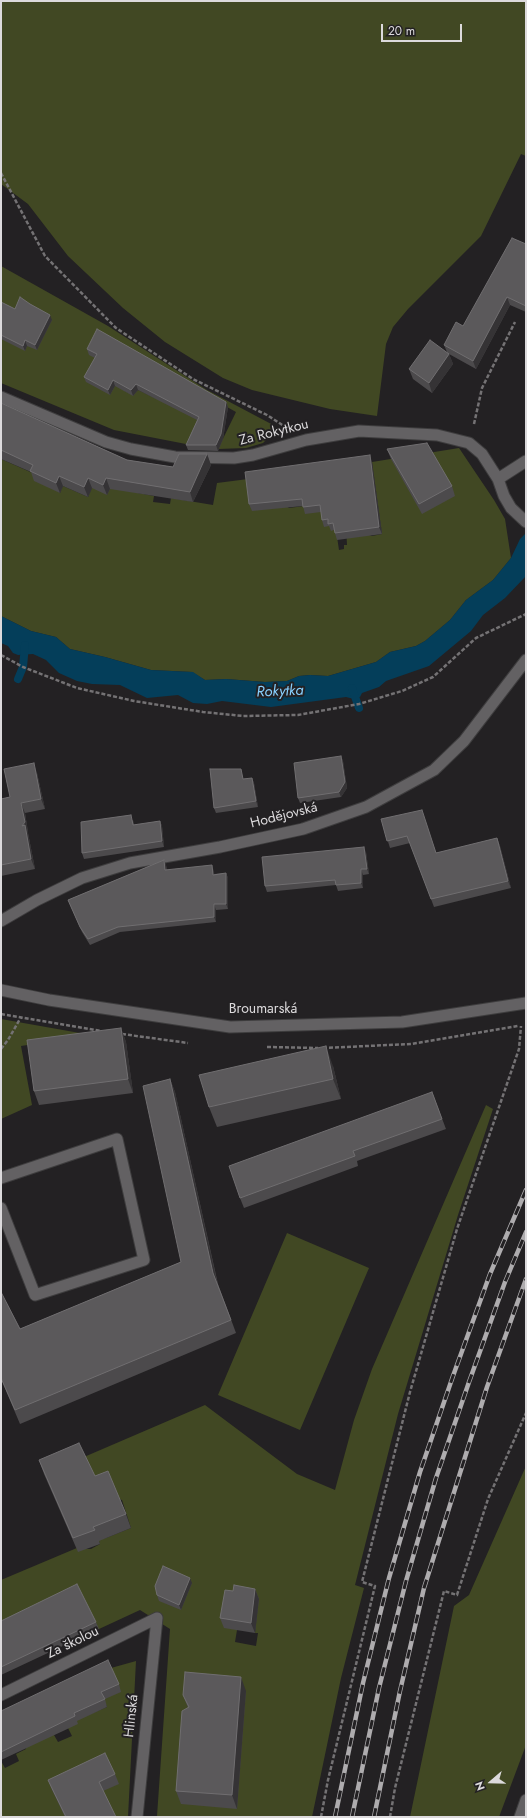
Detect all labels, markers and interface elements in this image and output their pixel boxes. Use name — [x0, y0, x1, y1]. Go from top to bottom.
scale bar — [383, 16, 464, 42]
text: 20 m — [388, 22, 415, 40]
street label: Za Rokytkou — [238, 416, 310, 450]
water label: Rokytka — [256, 682, 304, 702]
street label: Hodějovská — [249, 800, 319, 832]
street label: Broumarská — [229, 1002, 297, 1018]
street label: Za školou — [44, 1623, 102, 1663]
street label: Hlinská — [121, 1694, 143, 1738]
north arrow — [471, 1762, 511, 1802]
text: N — [471, 1779, 489, 1793]

